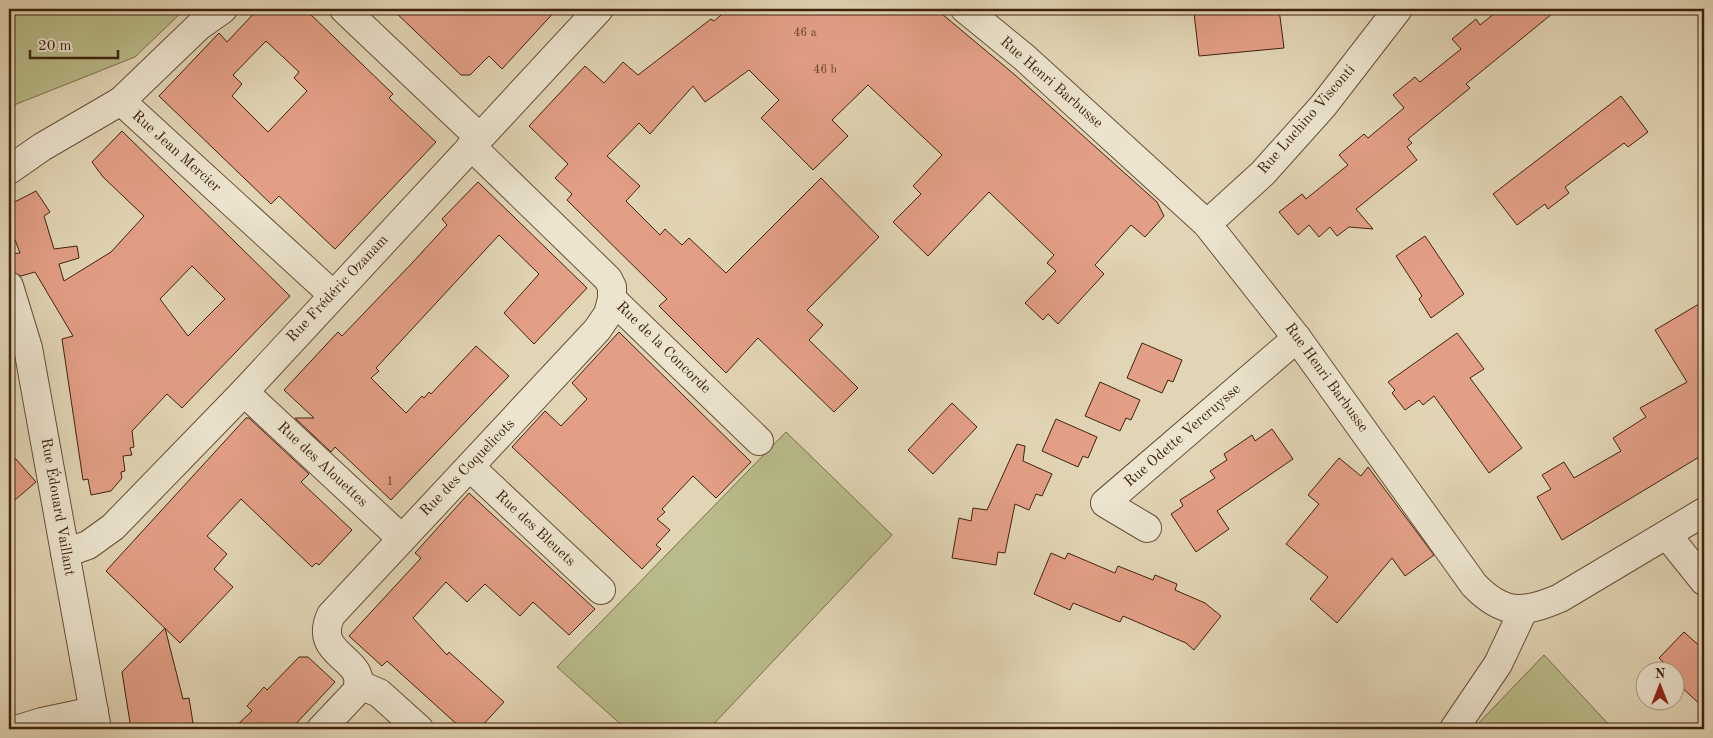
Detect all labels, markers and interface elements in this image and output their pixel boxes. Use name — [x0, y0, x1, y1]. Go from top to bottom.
house number: 46 a — [793, 27, 817, 39]
scale bar — [30, 28, 118, 60]
street label: Rue Henri Barbusse — [997, 35, 1105, 132]
text: 20 m — [38, 39, 72, 54]
street label: Rue Luchino Visconti — [1256, 63, 1358, 177]
house number: 46 b — [813, 64, 837, 76]
street label: Rue Jean Mercier — [129, 108, 223, 196]
street label: Rue Frédéric Ozanam — [285, 232, 391, 346]
street label: Rue de la Concorde — [613, 299, 713, 397]
street label: Rue Henri Barbusse — [1282, 321, 1371, 435]
street label: Rue Odette Vercruysse — [1122, 382, 1244, 490]
street label: Rue des Coquelicots — [418, 416, 518, 520]
street label: Rue des Alouettes — [274, 420, 370, 510]
street label: Rue Édouard Vaillant — [37, 436, 79, 577]
house number: 1 — [387, 476, 393, 488]
street label: Rue des Bleuets — [492, 488, 578, 570]
north arrow — [1636, 660, 1686, 710]
text: N — [1655, 667, 1666, 681]

